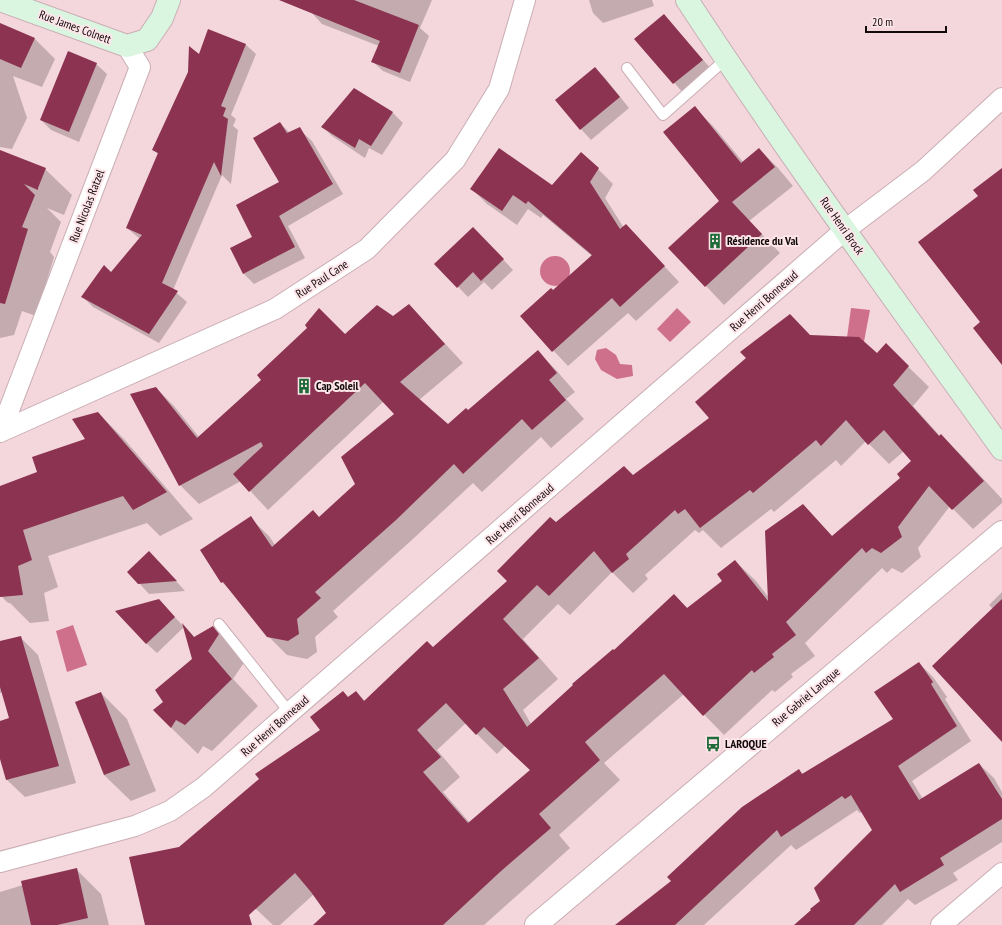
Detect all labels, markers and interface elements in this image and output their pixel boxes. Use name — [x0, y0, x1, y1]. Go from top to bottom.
street label: Rue James Colnett — [37, 7, 114, 47]
scale bar — [866, 8, 946, 34]
text: 20 m — [872, 14, 893, 29]
street label: Rue Nicolas Ratzel — [66, 167, 107, 244]
street label: Rue Henri Brock — [817, 194, 868, 258]
building icon: Résidence du Val — [706, 232, 724, 250]
place label: Résidence du Val — [727, 233, 798, 248]
street label: Rue Paul Cane — [293, 256, 351, 301]
street label: Rue Henri Bonneaud — [727, 267, 801, 334]
building icon: Cap Soleil — [295, 377, 313, 395]
place label: Cap Soleil — [316, 378, 359, 393]
street label: Rue Henri Bonneaud — [483, 480, 557, 547]
street label: Rue Gabriel Laroque — [769, 664, 843, 729]
street label: Rue Henri Bonneaud — [238, 692, 312, 759]
bus stop icon: LAROQUE — [704, 735, 722, 753]
place label: LAROQUE — [725, 736, 767, 751]

